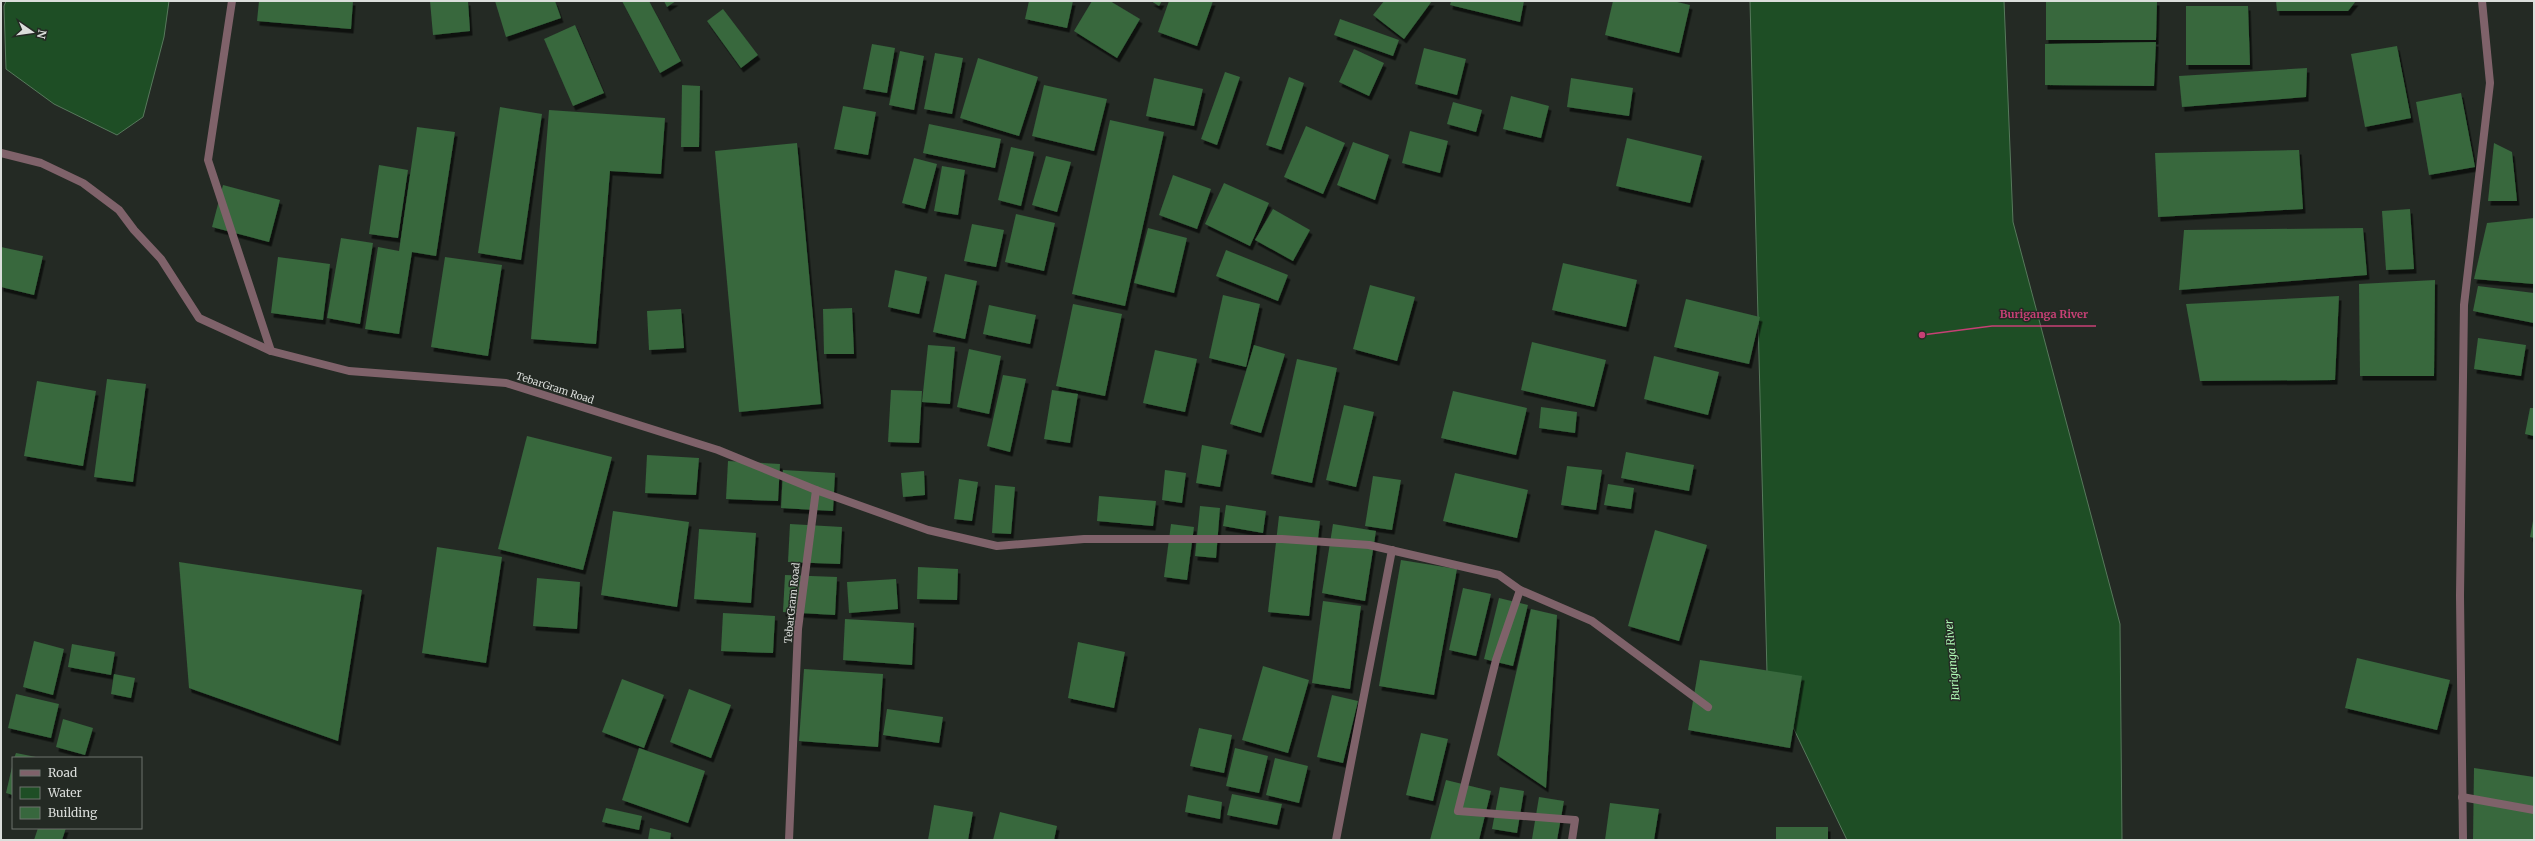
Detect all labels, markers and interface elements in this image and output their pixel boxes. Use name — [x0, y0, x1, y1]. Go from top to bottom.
north arrow — [12, 12, 52, 52]
text: N — [34, 28, 50, 40]
callout: Buriganga River — [1992, 303, 2096, 326]
text: Buriganga River — [2000, 307, 2088, 321]
street label: TebarGram Road — [514, 369, 596, 407]
street label: TebarGram Road — [781, 562, 803, 644]
water label: Buriganga River — [1941, 619, 1963, 701]
legend — [12, 757, 142, 829]
text: Road — [48, 765, 77, 780]
text: Water — [47, 785, 83, 800]
text: Building — [48, 805, 98, 820]

